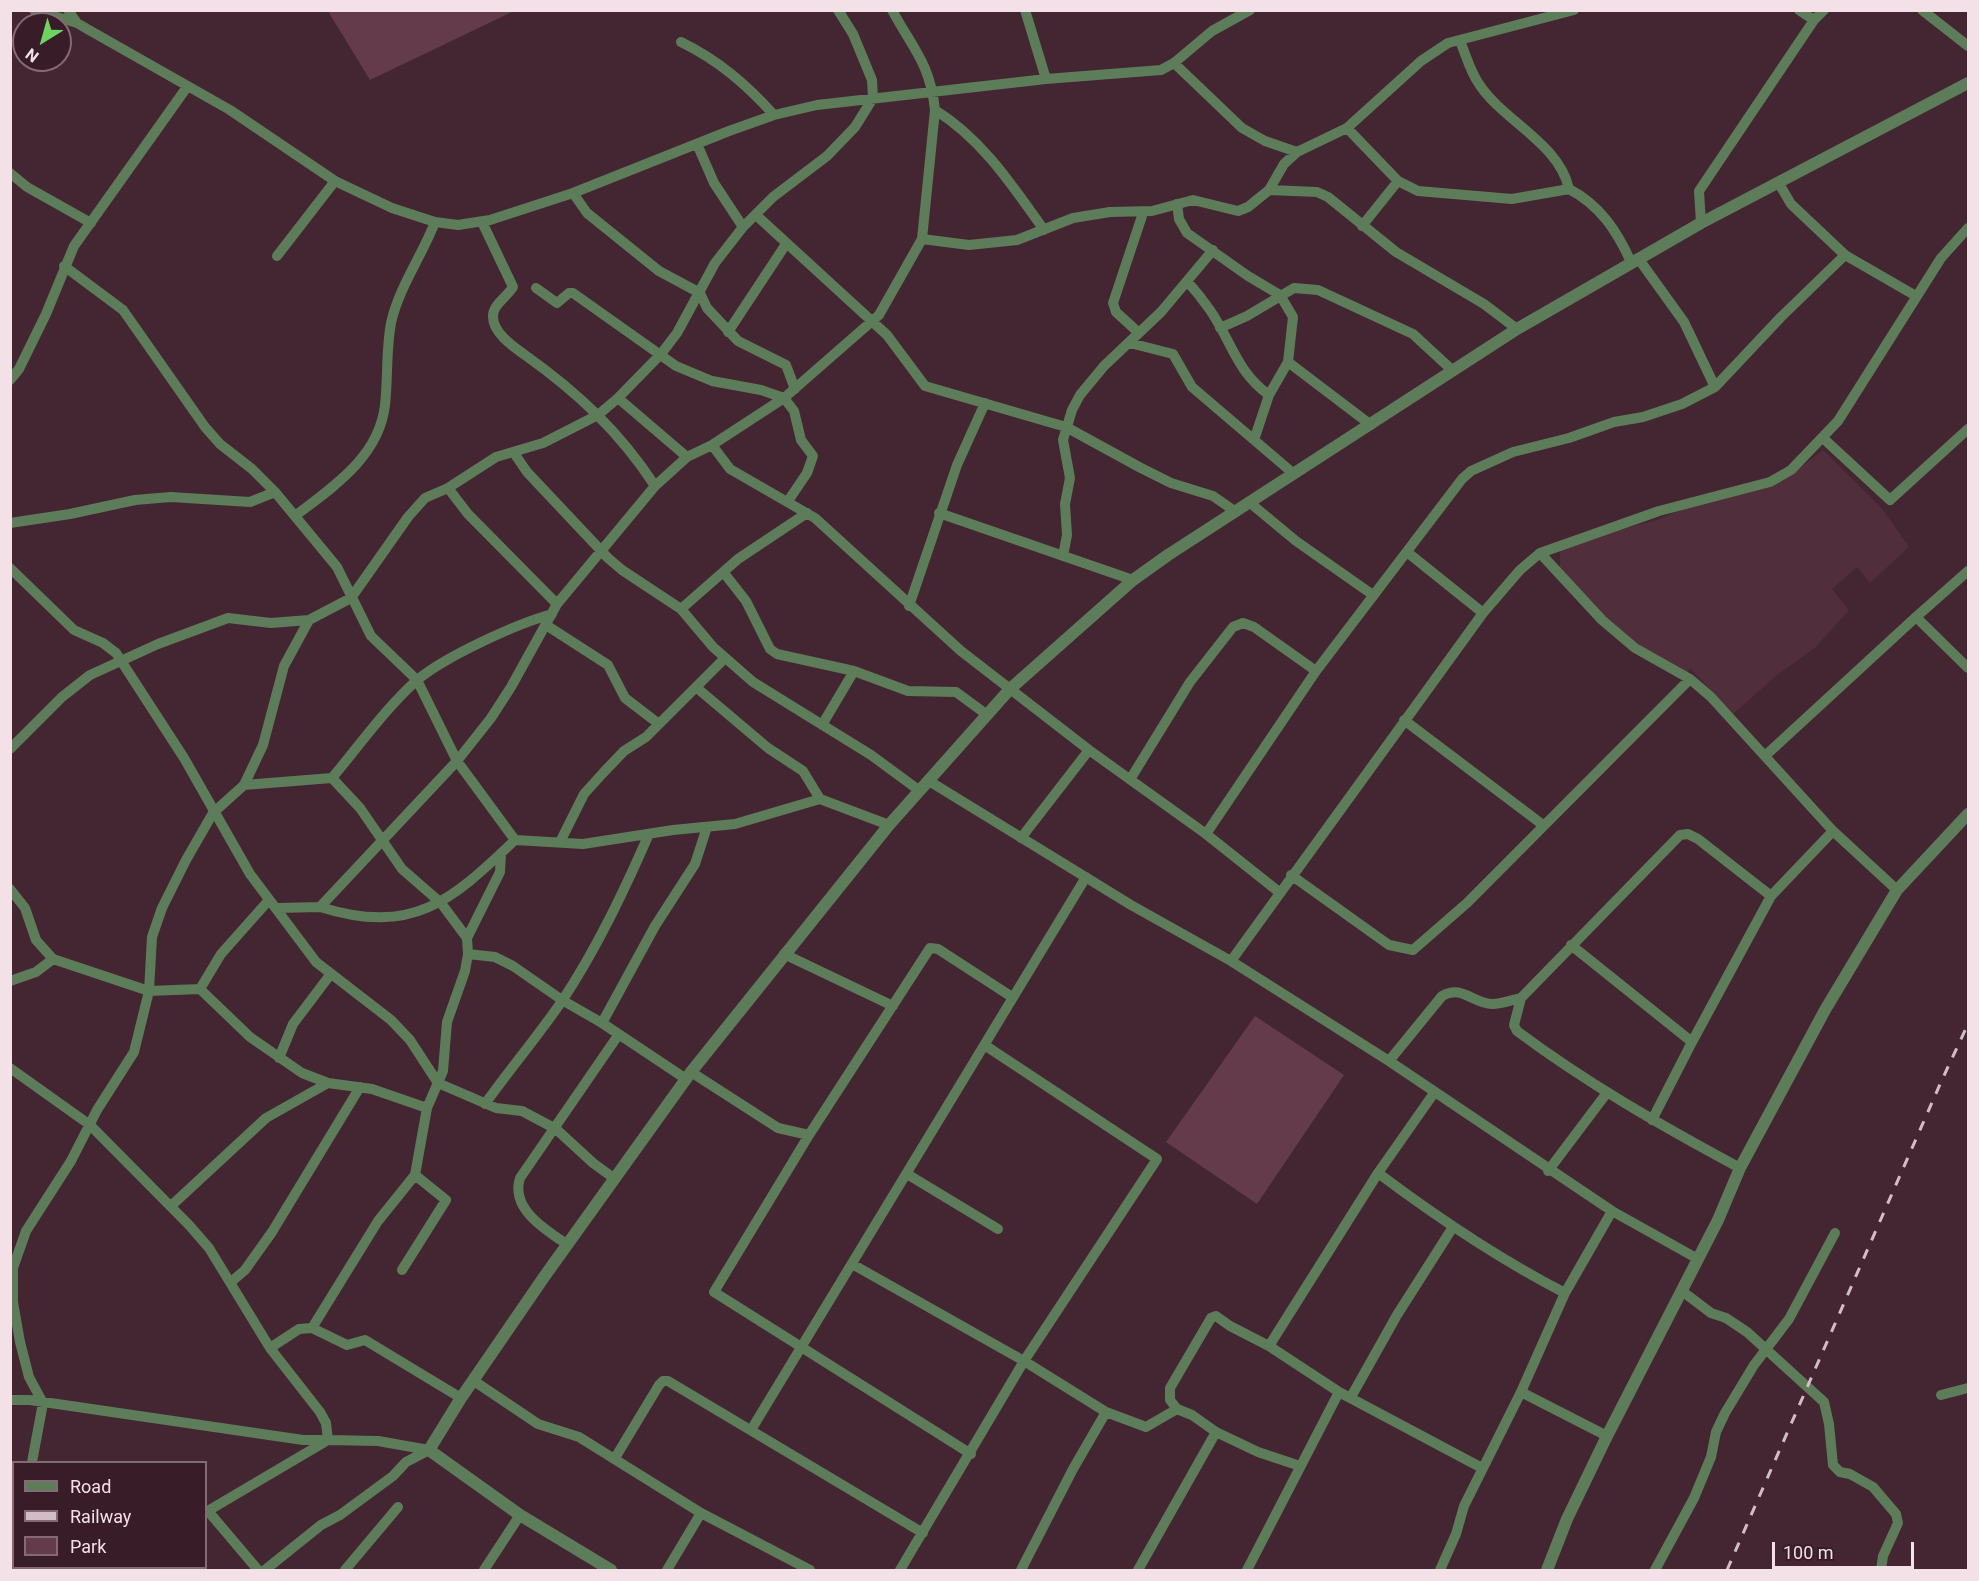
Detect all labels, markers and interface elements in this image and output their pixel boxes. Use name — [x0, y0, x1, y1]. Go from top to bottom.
north arrow — [12, 12, 72, 72]
text: N — [22, 44, 42, 66]
legend — [12, 1461, 207, 1569]
text: Road — [70, 1476, 111, 1497]
text: Railway — [70, 1506, 131, 1527]
scale bar — [1775, 1530, 1918, 1568]
text: Park — [70, 1536, 106, 1557]
text: 100 m — [1783, 1542, 1834, 1563]

